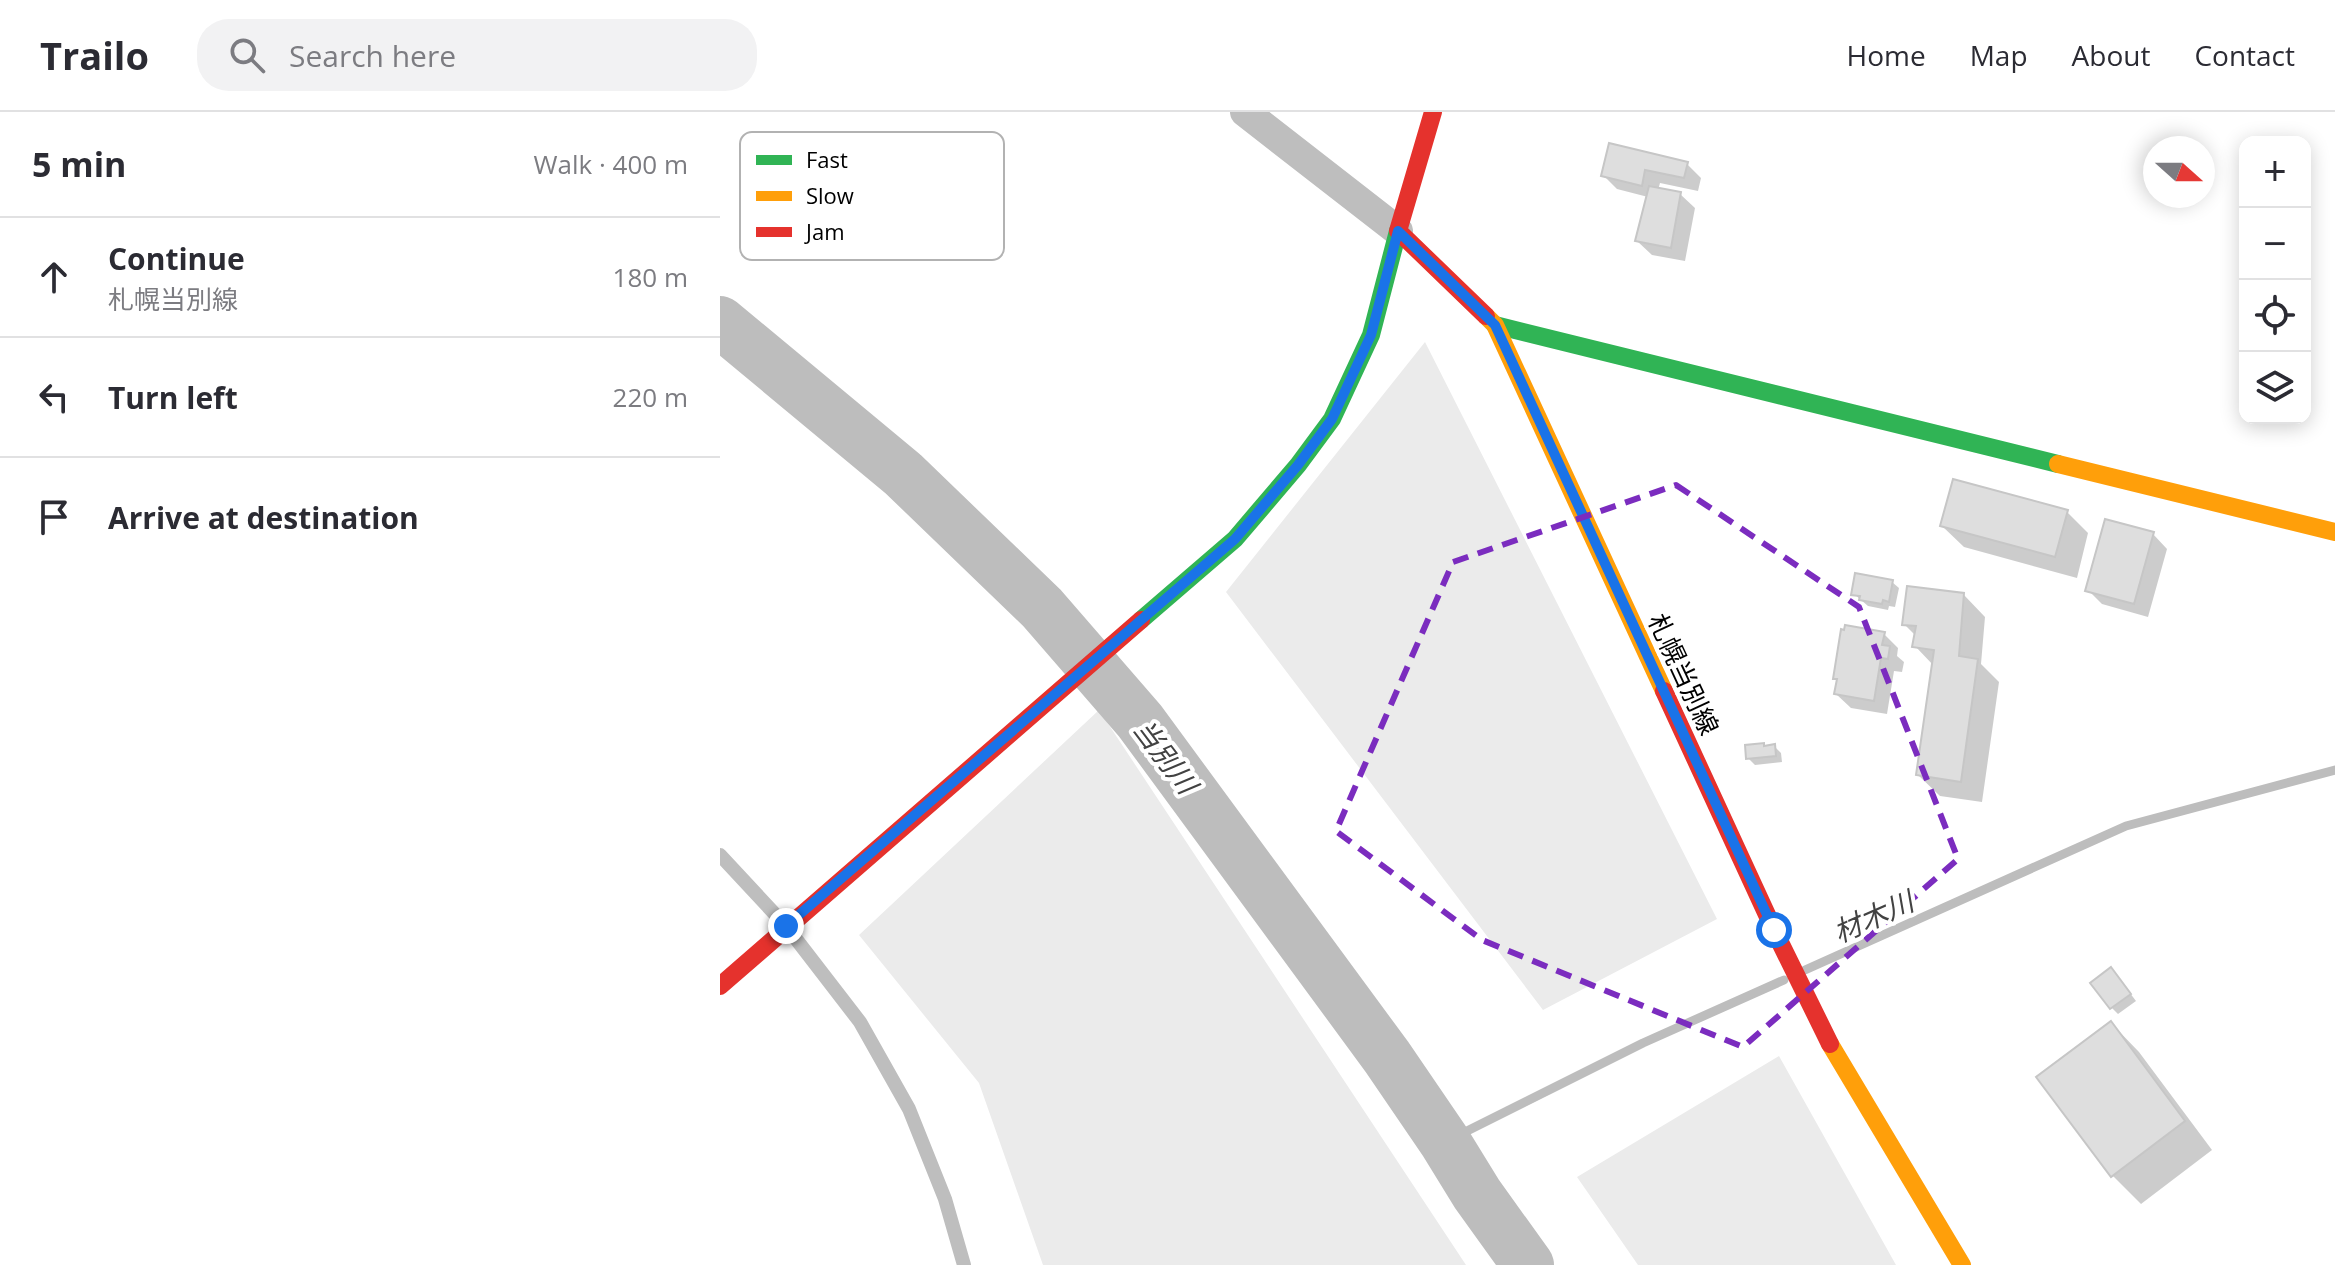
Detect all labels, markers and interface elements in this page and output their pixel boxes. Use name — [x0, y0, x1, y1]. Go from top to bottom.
search box — [197, 19, 757, 91]
text: Trailo — [40, 29, 149, 81]
icon: search — [225, 33, 269, 77]
text: Search here — [289, 35, 456, 76]
text: Home — [1847, 36, 1926, 74]
text: Map — [1970, 36, 2028, 74]
text: About — [2072, 36, 2150, 74]
text: Contact — [2194, 36, 2295, 74]
legend — [740, 132, 1004, 260]
north arrow — [2143, 136, 2215, 208]
map controls — [2239, 136, 2311, 424]
button: + — [2239, 136, 2311, 208]
text: 5 min — [32, 141, 126, 187]
text: Fast — [806, 144, 848, 174]
text: Walk · 400 m — [534, 146, 688, 182]
text: Slow — [806, 180, 854, 210]
button: − — [2239, 208, 2311, 280]
text: Jam — [804, 216, 845, 246]
text: Continue — [108, 238, 245, 279]
icon: ahead — [32, 255, 76, 299]
text: 180 m — [613, 259, 688, 295]
button: locate — [2239, 280, 2311, 352]
text: 札幌当別線 — [108, 281, 238, 317]
button: layers — [2239, 352, 2311, 424]
icon: left — [32, 375, 76, 419]
text: Turn left — [108, 377, 238, 418]
text: 220 m — [613, 379, 688, 415]
icon: arrive — [32, 495, 76, 539]
text: Arrive at destination — [108, 497, 419, 538]
street label: 札幌当別線 — [1640, 607, 1728, 741]
water label: 当別川 — [1126, 711, 1208, 803]
water label: 材木川 — [1827, 880, 1922, 950]
route end — [768, 908, 804, 944]
route start — [1756, 912, 1792, 948]

